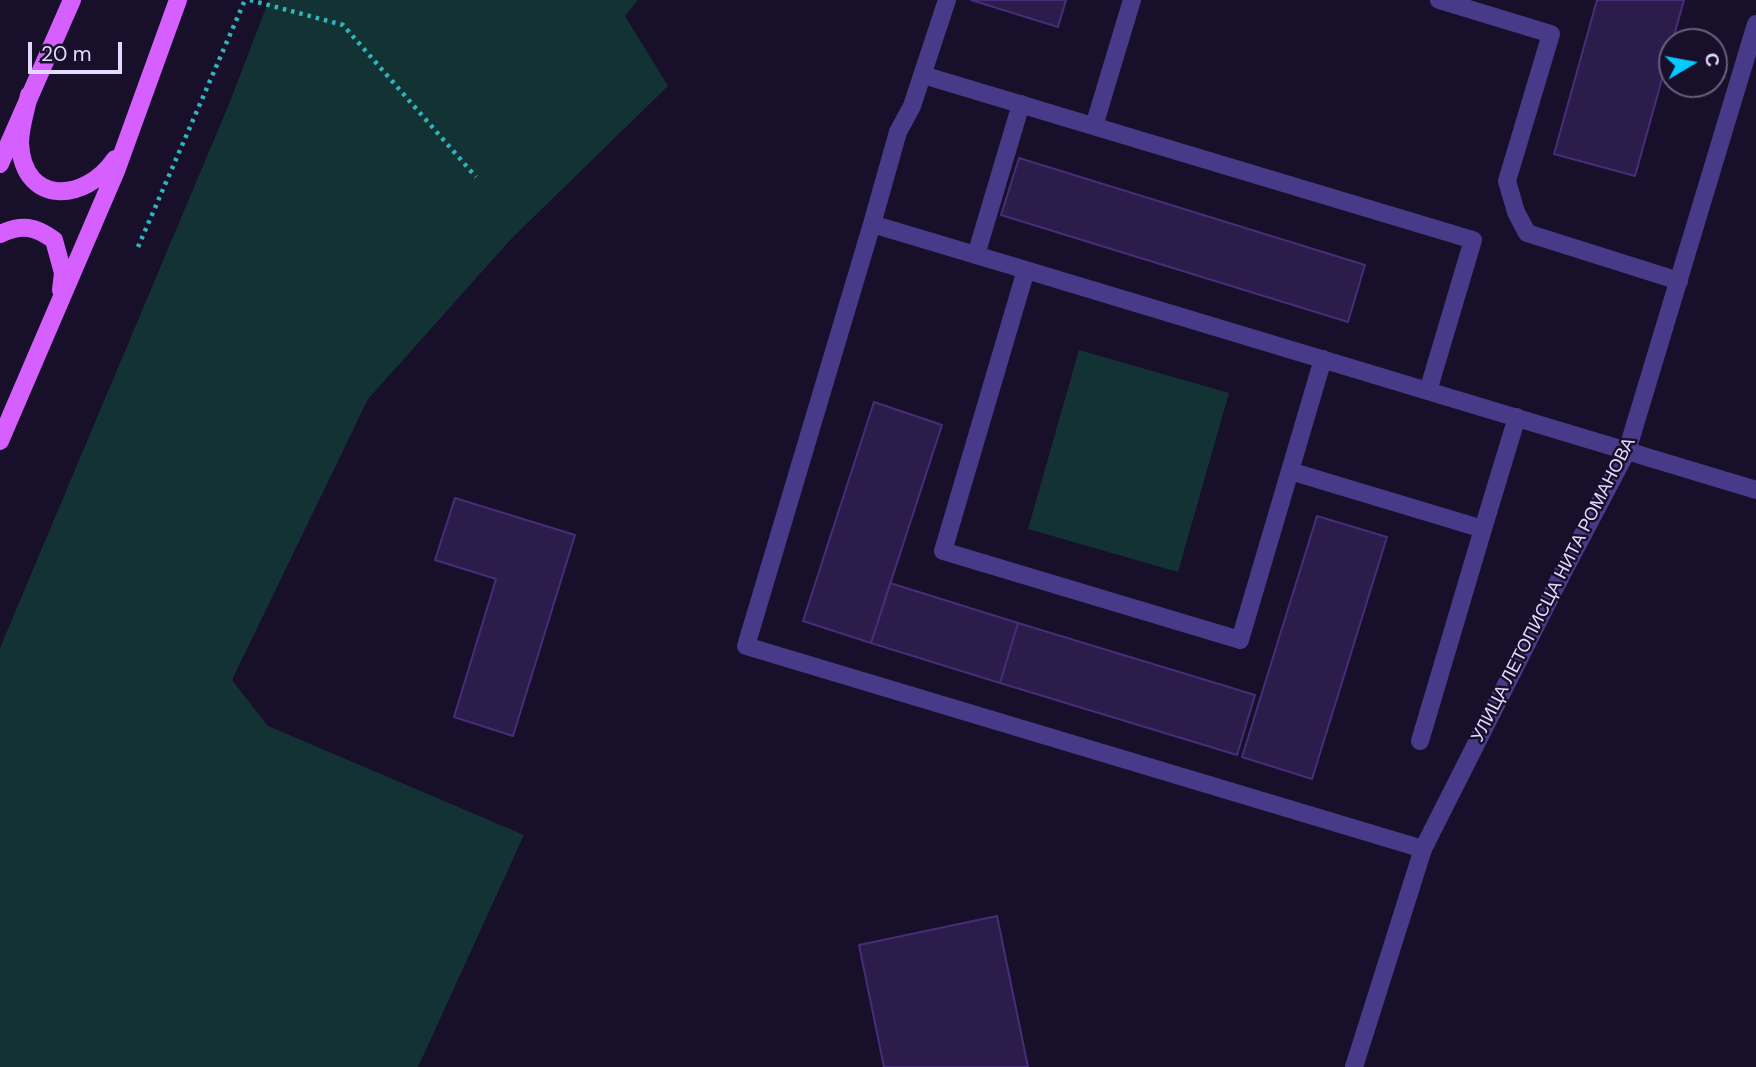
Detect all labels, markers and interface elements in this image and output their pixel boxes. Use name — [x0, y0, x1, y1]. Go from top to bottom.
scale bar — [32, 28, 126, 72]
north arrow — [1658, 28, 1728, 98]
text: 20 m — [41, 40, 92, 68]
text: С — [1699, 51, 1726, 69]
street label: УЛИЦА ЛЕТОПИСЦА НИТА РОМАНОВА — [1467, 434, 1641, 746]

